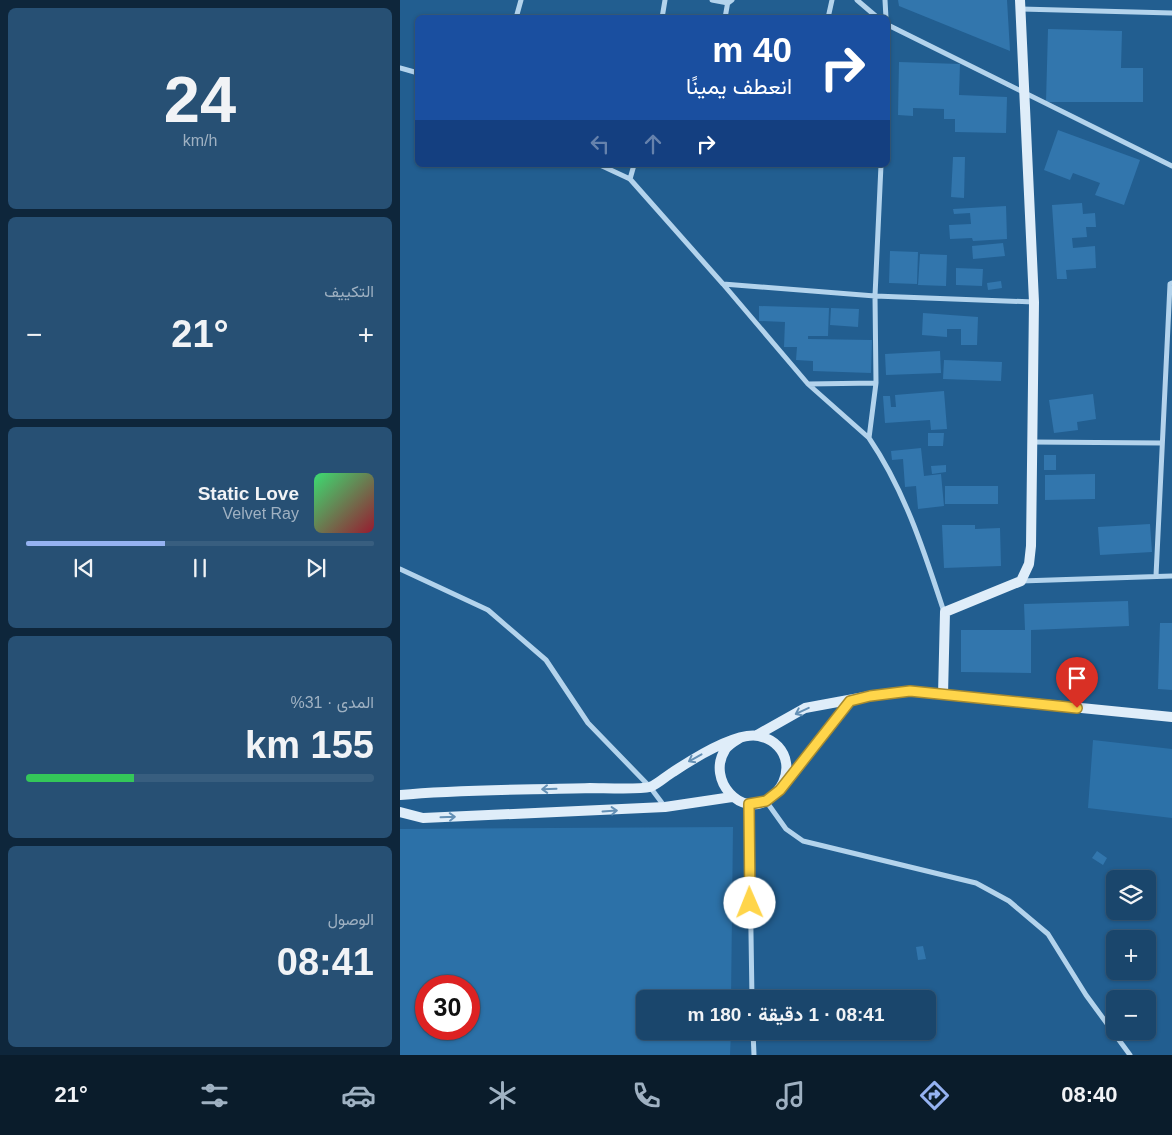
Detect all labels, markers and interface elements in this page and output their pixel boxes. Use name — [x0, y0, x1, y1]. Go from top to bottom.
text: 40 m — [712, 30, 792, 69]
icon: right — [810, 35, 875, 100]
text: 24 — [164, 63, 236, 136]
text: انعطف يمينًا — [686, 74, 792, 99]
icon: left — [586, 130, 614, 158]
icon: ahead — [639, 130, 667, 158]
icon: right — [692, 130, 720, 158]
text: km/h — [183, 132, 217, 149]
text: التكييف — [324, 283, 374, 300]
text: 21° — [171, 313, 229, 355]
text: − — [26, 319, 42, 350]
text: + — [358, 319, 374, 350]
text: Static Love — [198, 483, 299, 504]
text: Velvet Ray — [223, 505, 299, 522]
icon: previous — [70, 554, 98, 582]
icon: pause — [186, 554, 214, 582]
icon: next — [302, 554, 330, 582]
pin — [1056, 657, 1098, 708]
icon: arrive — [1063, 664, 1091, 692]
text: المدى · 31% — [290, 694, 374, 711]
one-way arrow — [795, 707, 810, 716]
text: 155 km — [245, 724, 374, 766]
one-way arrow — [688, 753, 703, 763]
one-way arrow — [541, 785, 557, 794]
one-way arrow — [602, 806, 618, 815]
one-way arrow — [440, 812, 456, 822]
map controls — [1106, 870, 1156, 1040]
button: layers — [1106, 870, 1156, 920]
position arrow — [723, 876, 775, 928]
text: الوصول — [328, 911, 374, 928]
button: + — [1106, 930, 1156, 980]
text: 08:41 — [277, 941, 374, 983]
speed limit sign: 30 — [415, 975, 480, 1040]
button: − — [1106, 990, 1156, 1040]
text: 08:41 · 1 دقيقة · 180 m — [688, 1004, 884, 1025]
icon: filters — [197, 1078, 232, 1113]
icon: car — [341, 1078, 376, 1113]
icon: climate — [485, 1078, 520, 1113]
icon: phone — [629, 1078, 664, 1113]
icon: music — [773, 1078, 808, 1113]
icon: directions — [917, 1078, 952, 1113]
text: 21° — [55, 1082, 88, 1107]
text: 08:40 — [1061, 1082, 1117, 1107]

